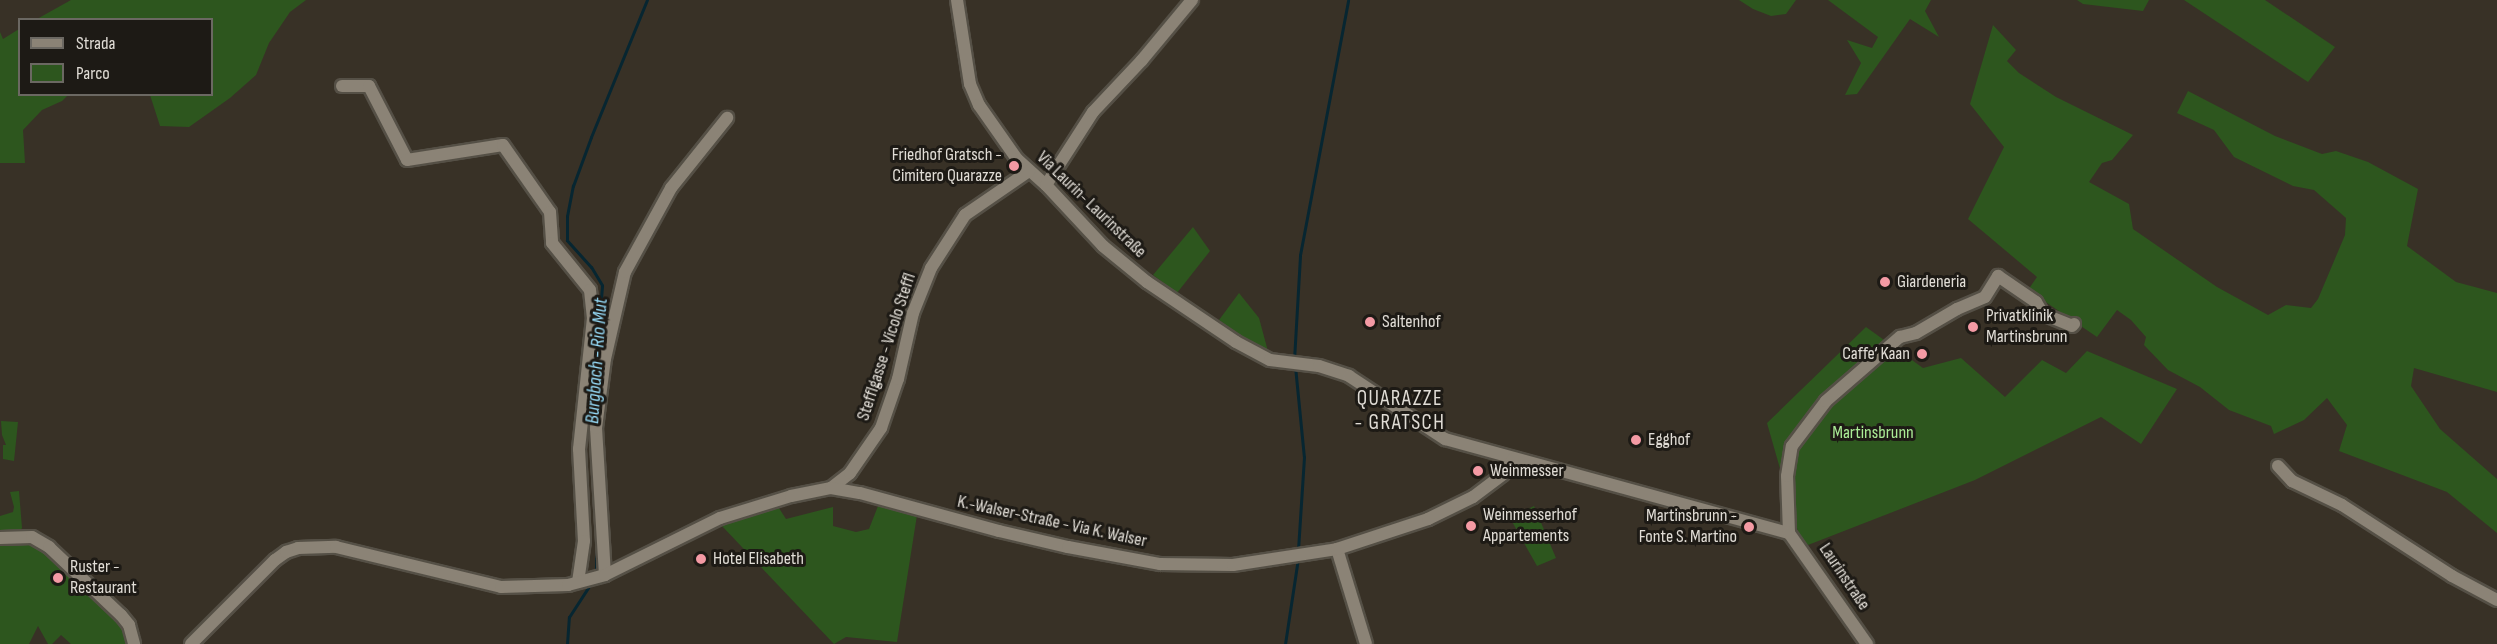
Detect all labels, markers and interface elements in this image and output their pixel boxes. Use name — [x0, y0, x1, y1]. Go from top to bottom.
legend — [18, 18, 213, 96]
text: Strada — [76, 33, 115, 54]
text: Parco — [76, 63, 110, 84]
place label: Friedhof Gratsch - Cimitero Quarazze — [892, 145, 1002, 188]
street label: Via Laurin- Laurinstraße — [1032, 147, 1150, 263]
marker: Friedhof Gratsch - Cimitero Quarazze — [1007, 159, 1021, 173]
street label: Stefflgasse - Vicolo Steffl — [853, 271, 921, 423]
place label: Giardeneria — [1897, 271, 1966, 293]
marker: Giardeneria — [1878, 275, 1892, 289]
water label: Burgbach - Rio Mut — [581, 297, 613, 425]
place label: Privatklinik Martinsbrunn — [1986, 306, 2068, 348]
place label: Saltenhof — [1382, 311, 1441, 333]
marker: Saltenhof — [1363, 315, 1377, 329]
marker: Privatklinik Martinsbrunn — [1964, 318, 1982, 336]
place label: Caffe‘ Kaan — [1842, 343, 1910, 365]
marker: Caffe‘ Kaan — [1915, 347, 1929, 361]
district label: QUARAZZE - GRATSCH — [1355, 386, 1445, 436]
park label: Martinsbrunn — [1832, 422, 1914, 444]
place label: Egghof — [1648, 429, 1690, 451]
marker: Egghof — [1629, 433, 1643, 447]
place label: Weinmesser — [1490, 460, 1564, 482]
marker: Weinmesser — [1471, 464, 1485, 478]
street label: K.-Walser-Straße - Via K. Walser — [955, 491, 1149, 553]
place label: Weinmesserhof Appartements — [1483, 505, 1577, 548]
place label: Martinsbrunn - Fonte S. Martino — [1639, 506, 1737, 548]
marker: Weinmesserhof Appartements — [1464, 519, 1478, 533]
marker: Martinsbrunn - Fonte S. Martino — [1742, 520, 1756, 534]
street label: Laurinstraße — [1814, 540, 1874, 614]
place label: Hotel Elisabeth — [713, 548, 804, 570]
marker: Hotel Elisabeth — [694, 552, 708, 566]
place label: Ruster - Restaurant — [70, 557, 137, 600]
marker: Ruster - Restaurant — [51, 571, 65, 585]

